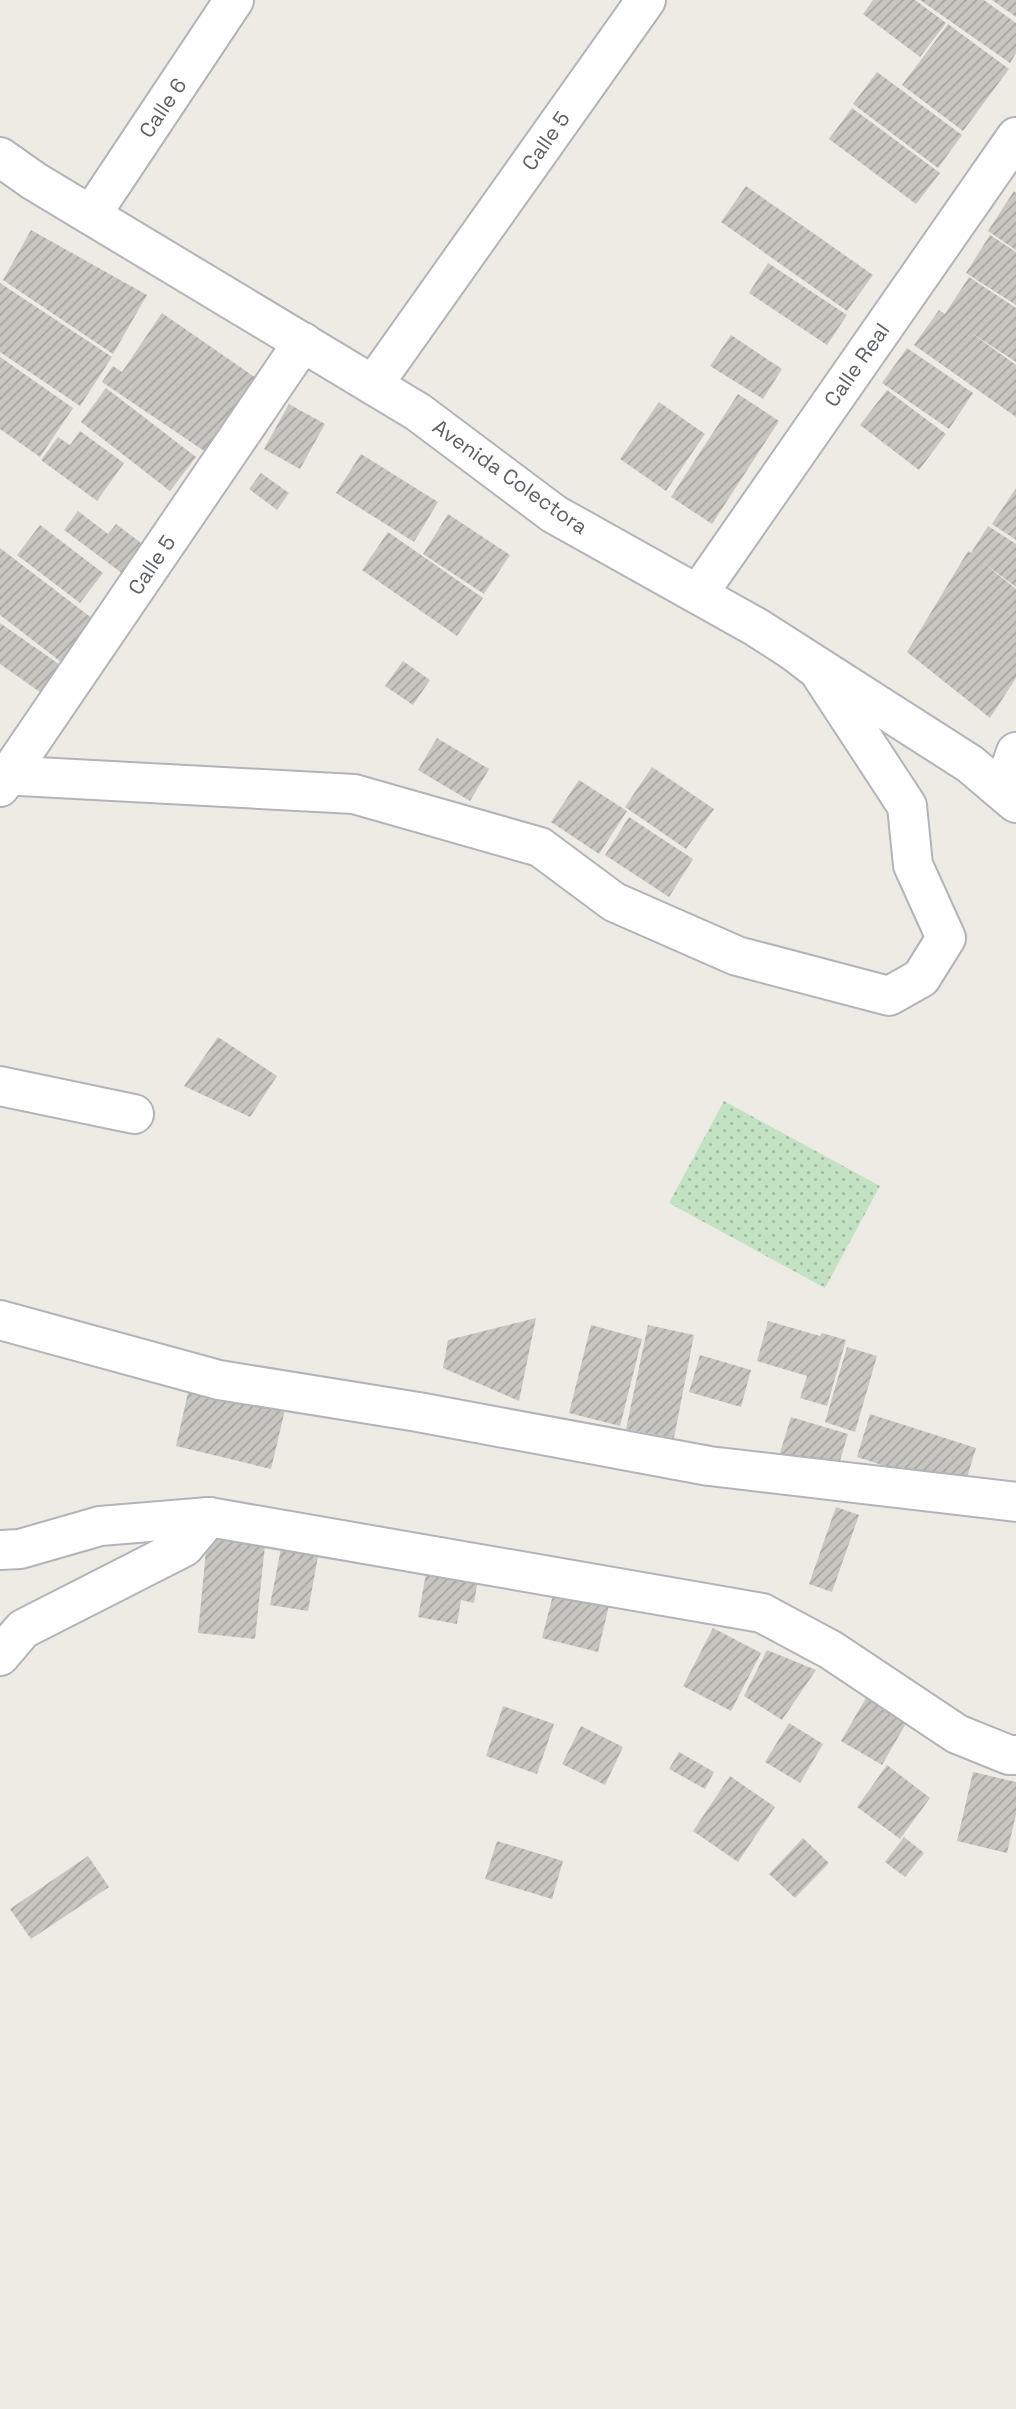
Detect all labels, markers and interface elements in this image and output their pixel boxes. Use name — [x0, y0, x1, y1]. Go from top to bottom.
street label: Calle 6 — [133, 73, 192, 143]
street label: Calle 5 — [516, 106, 576, 176]
street label: Calle Real — [818, 317, 895, 412]
street label: Avenida Colectora — [427, 413, 593, 540]
street label: Calle 5 — [122, 530, 181, 600]

